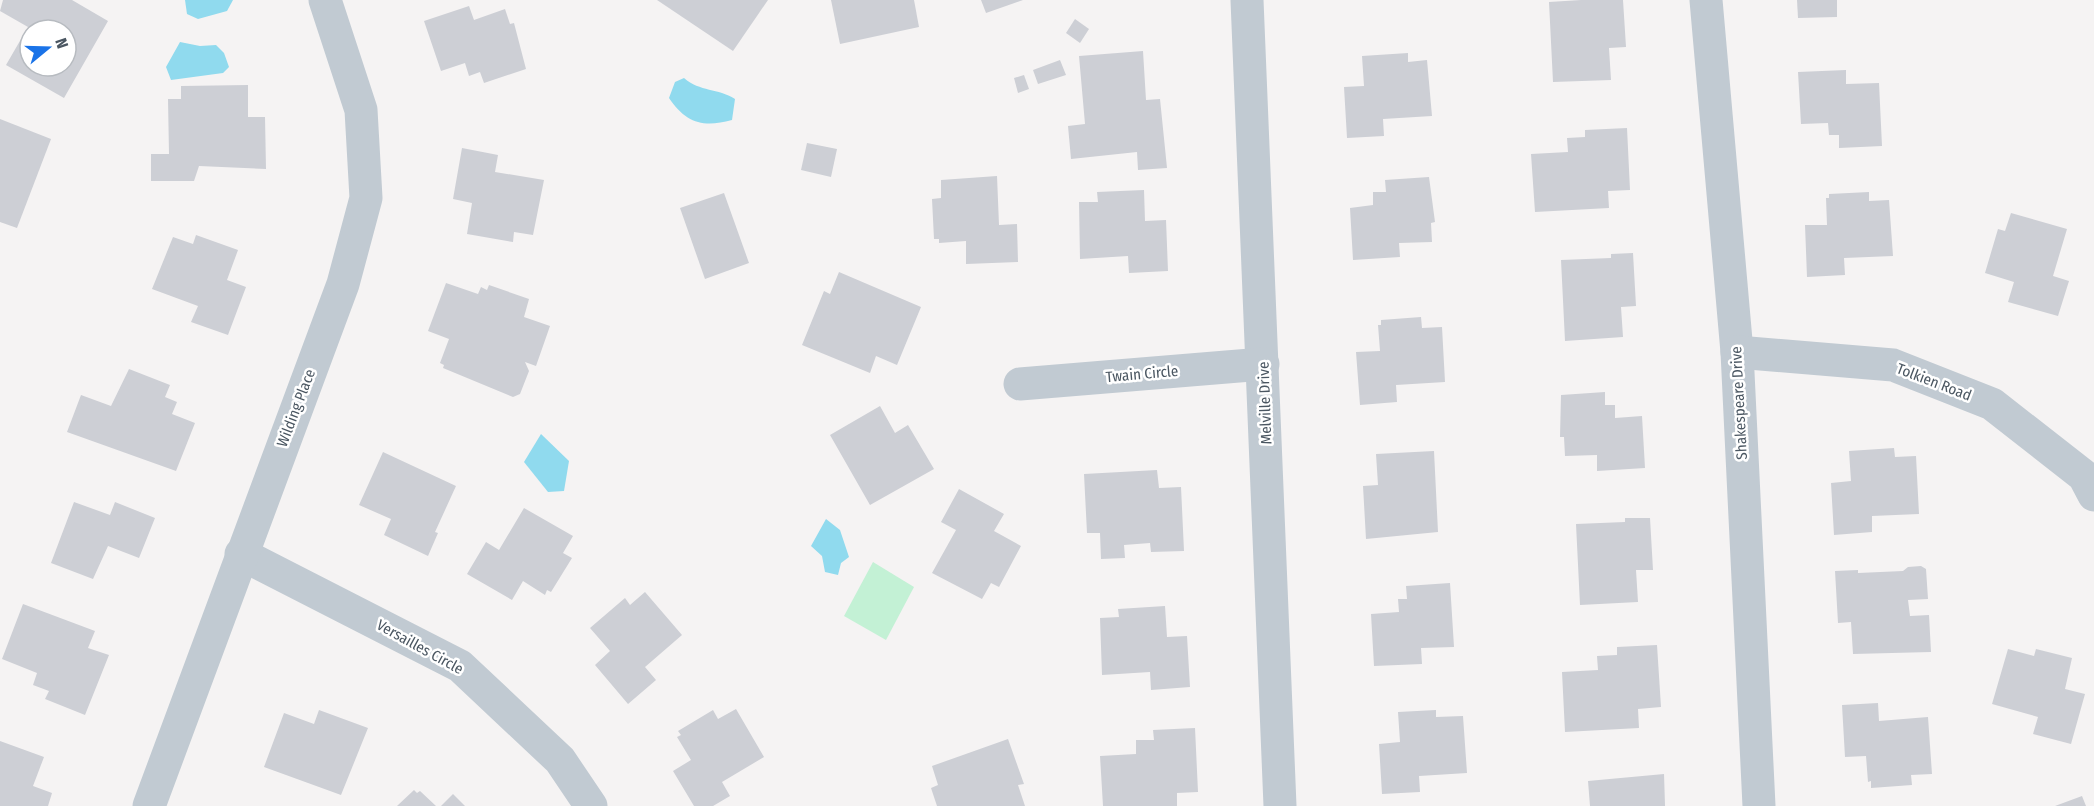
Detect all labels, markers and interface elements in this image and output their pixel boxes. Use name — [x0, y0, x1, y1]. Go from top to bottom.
north arrow — [18, 18, 78, 78]
text: N — [51, 36, 72, 51]
street label: Shakespeare Drive — [1727, 346, 1751, 460]
street label: Tolkien Road — [1894, 359, 1974, 405]
street label: Melville Drive — [1255, 361, 1275, 445]
street label: Twain Circle — [1105, 362, 1179, 386]
street label: Wilding Place — [273, 367, 319, 449]
street label: Versailles Circle — [374, 616, 466, 678]

